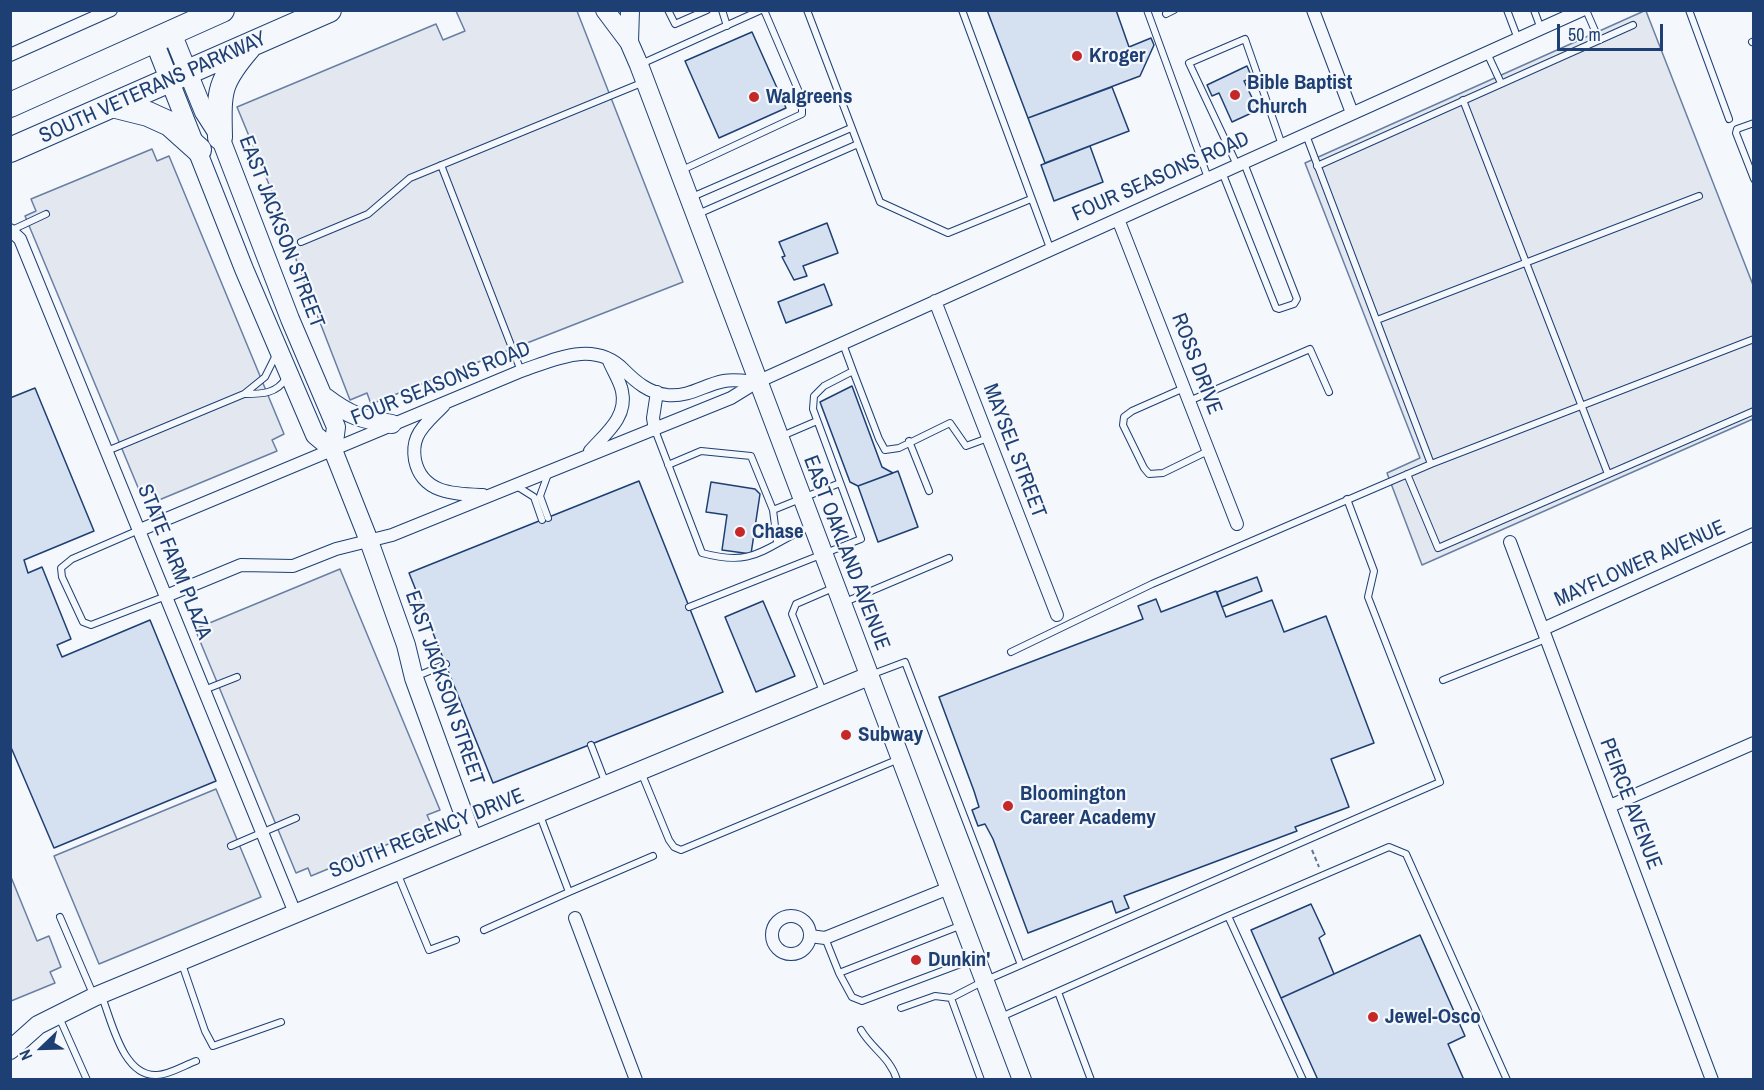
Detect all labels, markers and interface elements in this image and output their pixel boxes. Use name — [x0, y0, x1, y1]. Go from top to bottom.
scale bar — [1560, 12, 1666, 50]
text: 50 m — [1568, 22, 1601, 47]
street label: SOUTH VETERANS PARKWAY — [36, 27, 270, 149]
place label: Kroger — [1089, 43, 1145, 69]
marker: Kroger — [1070, 49, 1084, 63]
place label: Bible Baptist Church — [1247, 70, 1352, 120]
place label: Walgreens — [766, 84, 852, 110]
marker: Bible Baptist Church — [1228, 88, 1242, 102]
marker: Walgreens — [747, 90, 761, 104]
street label: FOUR SEASONS ROAD — [1068, 127, 1254, 227]
street label: EAST JACKSON STREET — [233, 132, 329, 332]
street label: ROSS DRIVE — [1165, 310, 1227, 418]
street label: FOUR SEASONS ROAD — [348, 336, 534, 432]
street label: MAYSEL STREET — [977, 381, 1051, 521]
street label: EAST OAKLAND AVENUE — [797, 452, 895, 654]
street label: STATE FARM PLAZA — [131, 481, 217, 643]
street label: MAYFLOWER AVENUE — [1551, 515, 1729, 613]
place label: Chase — [752, 519, 804, 545]
marker: Chase — [733, 525, 747, 539]
street label: EAST JACKSON STREET — [399, 588, 489, 788]
place label: Subway — [858, 722, 923, 748]
marker: Subway — [839, 728, 853, 742]
street label: PEIRCE AVENUE — [1593, 735, 1667, 873]
place label: Bloomington Career Academy — [1020, 781, 1156, 831]
street label: SOUTH REGENCY DRIVE — [326, 783, 528, 885]
marker: Bloomington Career Academy — [1001, 799, 1015, 813]
place label: Dunkin' — [928, 947, 990, 973]
marker: Dunkin' — [909, 953, 923, 967]
place label: Jewel-Osco — [1385, 1004, 1481, 1030]
marker: Jewel-Osco — [1366, 1010, 1380, 1024]
north arrow — [12, 1018, 72, 1078]
text: N — [13, 1046, 37, 1064]

